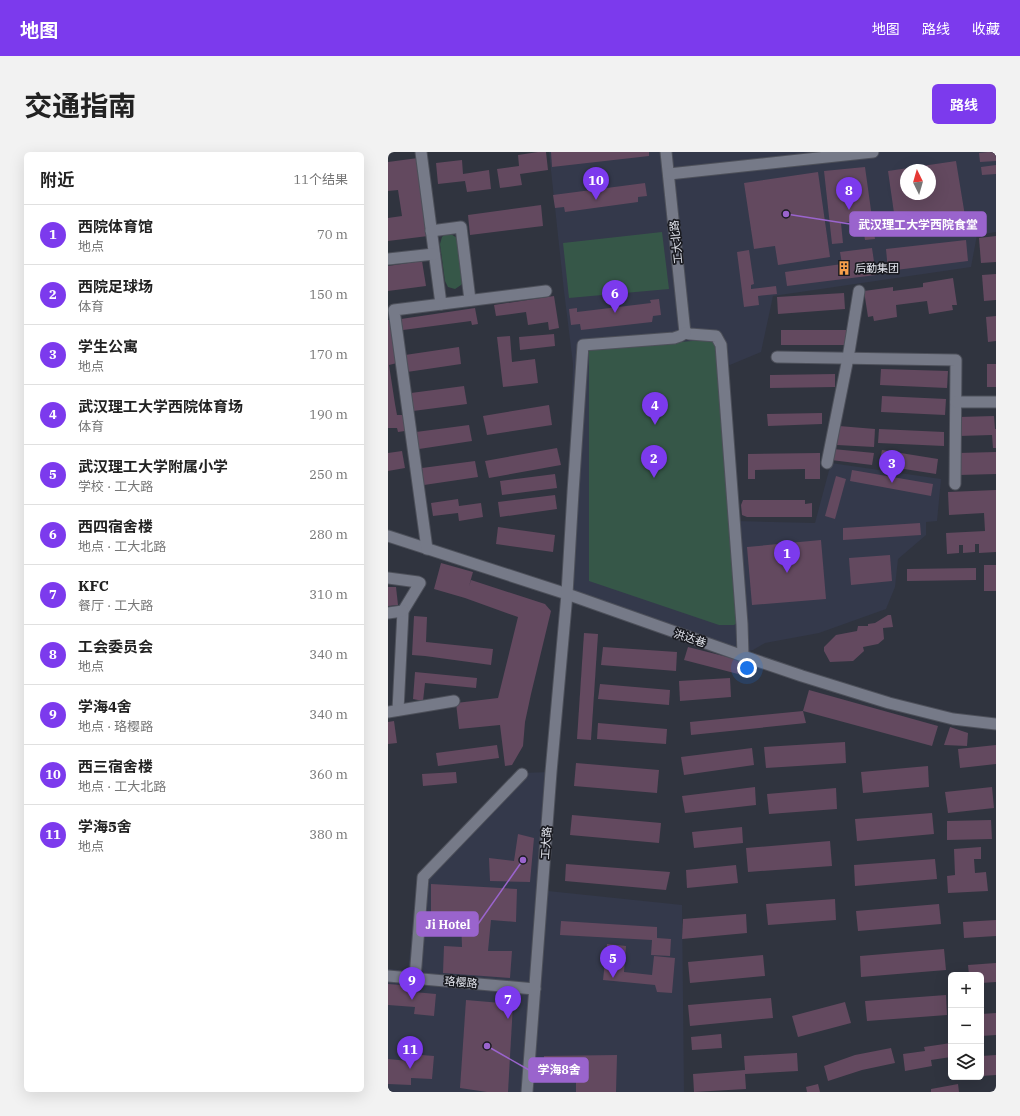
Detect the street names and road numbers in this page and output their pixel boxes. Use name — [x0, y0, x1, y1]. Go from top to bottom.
street label: 工大北路 — [667, 219, 685, 265]
street label: 洪达巷 — [672, 626, 708, 650]
street label: 工大路 — [538, 826, 554, 860]
street label: 珞樱路 — [444, 974, 478, 990]

